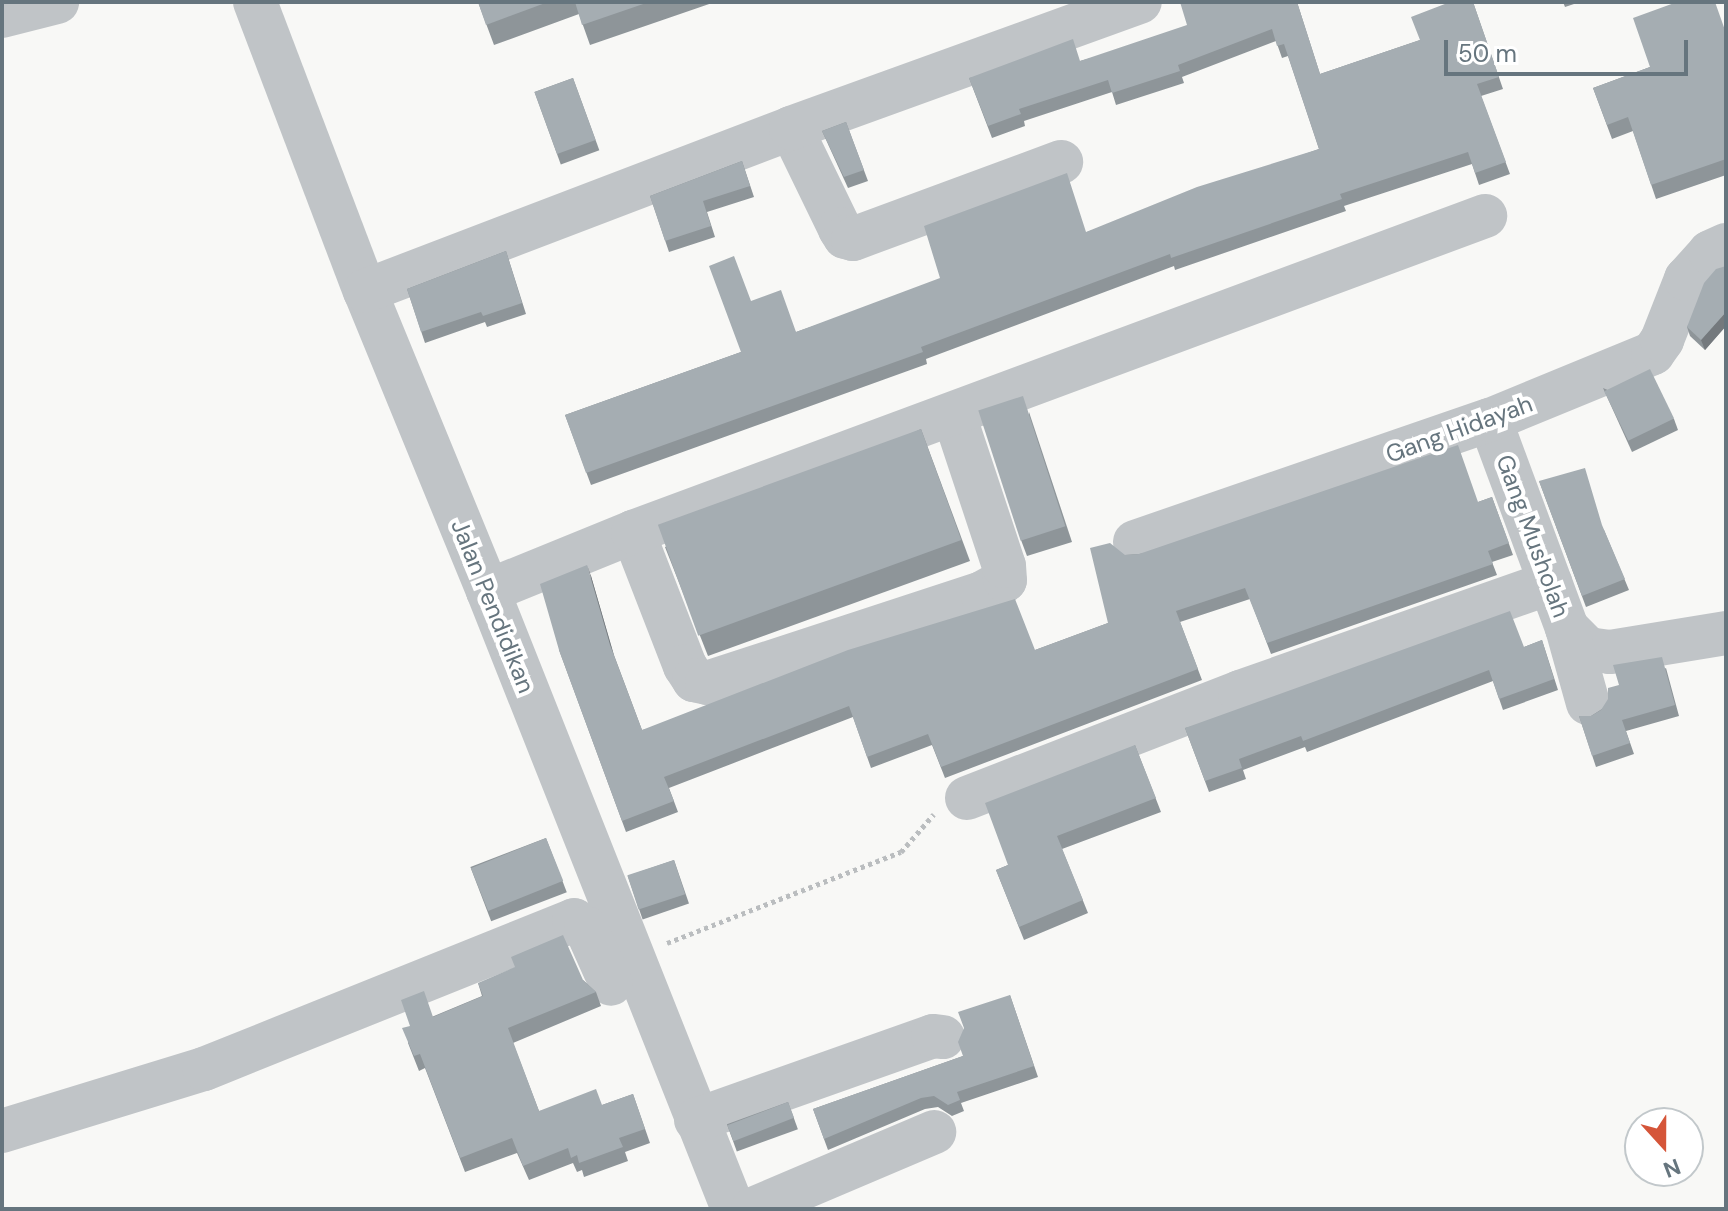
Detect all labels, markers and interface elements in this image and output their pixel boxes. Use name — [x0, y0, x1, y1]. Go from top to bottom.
scale bar — [1448, 24, 1692, 74]
text: 50 m — [1458, 38, 1517, 69]
street label: Gang Hidayah — [1382, 389, 1536, 469]
street label: Gang Musholah — [1490, 451, 1576, 621]
street label: Jalan Pendidikan — [445, 515, 541, 697]
north arrow — [1624, 1107, 1704, 1187]
text: N — [1659, 1152, 1685, 1184]

